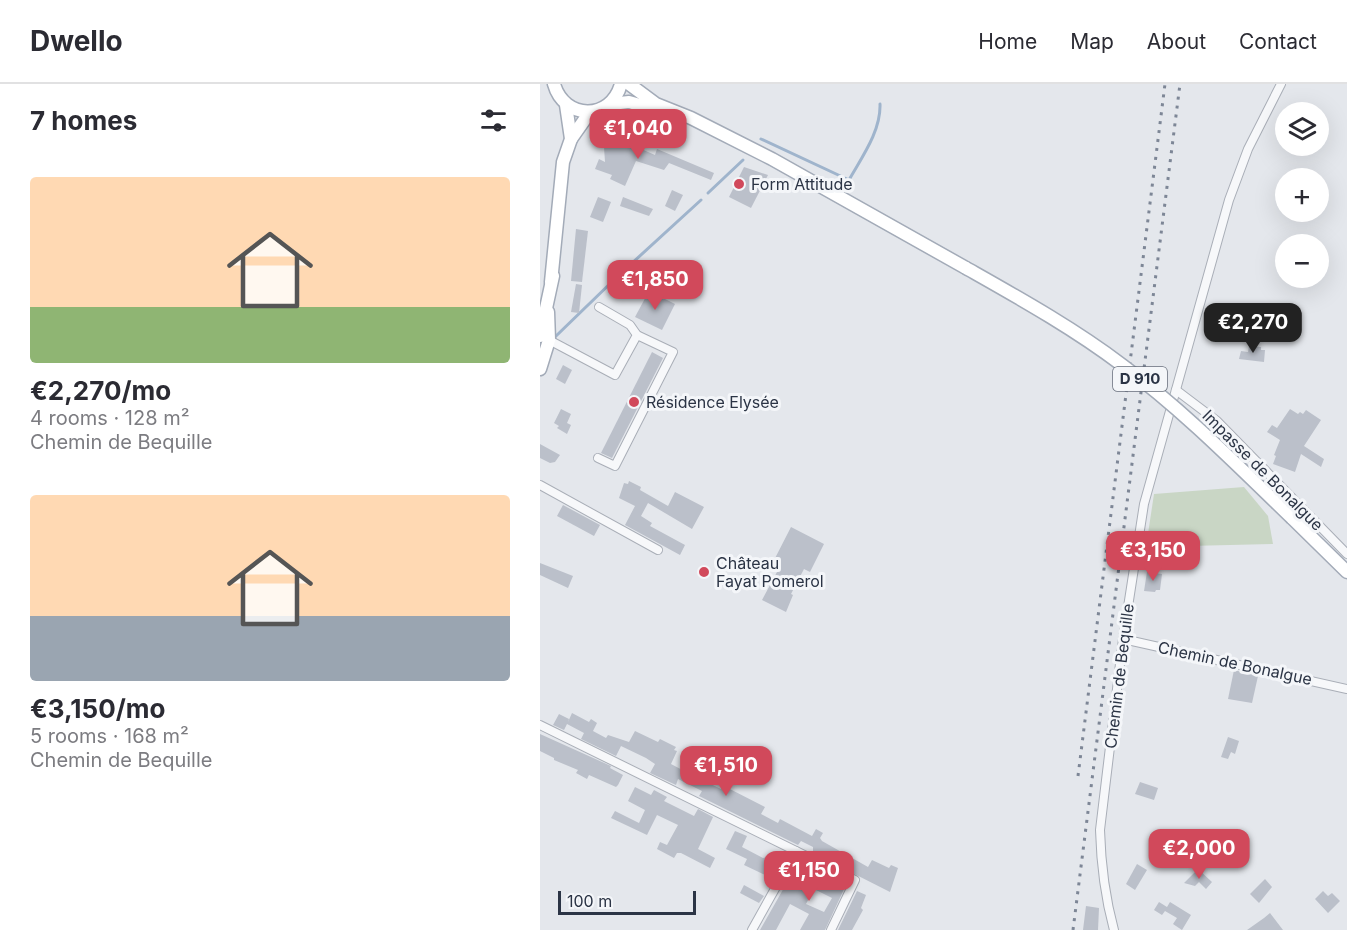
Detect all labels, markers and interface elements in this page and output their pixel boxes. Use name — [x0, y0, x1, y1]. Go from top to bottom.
text: Dwello — [30, 24, 123, 58]
text: Home — [978, 29, 1037, 54]
text: Map — [1070, 29, 1114, 54]
text: About — [1147, 29, 1206, 54]
text: Contact — [1239, 29, 1317, 54]
map controls — [1275, 102, 1329, 288]
button: layers — [1275, 102, 1329, 156]
icon: filters — [477, 104, 510, 137]
text: 7 homes — [30, 105, 137, 136]
pin: €1,040 — [589, 109, 687, 160]
text: €1,040 — [604, 116, 672, 140]
button: + — [1275, 168, 1329, 222]
place label: Form Attitude — [751, 174, 853, 194]
marker: Form Attitude — [732, 177, 746, 191]
icon: home — [216, 216, 324, 324]
button: − — [1275, 234, 1329, 288]
pin: €1,850 — [606, 260, 704, 311]
text: €1,850 — [621, 267, 689, 291]
pin: €2,270 — [1204, 303, 1302, 354]
text: €2,270 — [1218, 310, 1288, 334]
road number: D 910 — [1113, 367, 1167, 391]
text: €2,270/mo — [30, 375, 171, 406]
place label: Résidence Elysée — [646, 392, 779, 412]
marker: Résidence Elysée — [627, 395, 641, 409]
street label: Impasse de Bonalgue — [1198, 405, 1328, 535]
text: 4 rooms · 128 m² — [30, 406, 190, 430]
text: Chemin de Bequille — [30, 430, 212, 454]
pin: €3,150 — [1104, 531, 1202, 582]
icon: home — [216, 534, 324, 642]
text: €3,150 — [1120, 538, 1186, 562]
place label: Château Fayat Pomerol — [716, 553, 824, 591]
marker: Château Fayat Pomerol — [697, 565, 711, 579]
street label: Chemin de Bequille — [1100, 602, 1138, 750]
street label: Chemin de Bonalgue — [1156, 637, 1314, 689]
text: €3,150/mo — [30, 693, 166, 724]
text: 5 rooms · 168 m² — [30, 724, 189, 748]
pin: €1,510 — [677, 746, 775, 797]
text: Chemin de Bequille — [30, 748, 212, 772]
text: €1,510 — [694, 753, 758, 777]
pin: €2,000 — [1150, 829, 1248, 880]
text: €2,000 — [1163, 836, 1235, 860]
pin: €1,150 — [760, 851, 858, 902]
text: €1,150 — [778, 858, 840, 882]
scale bar — [558, 888, 696, 916]
text: 100 m — [567, 891, 612, 911]

